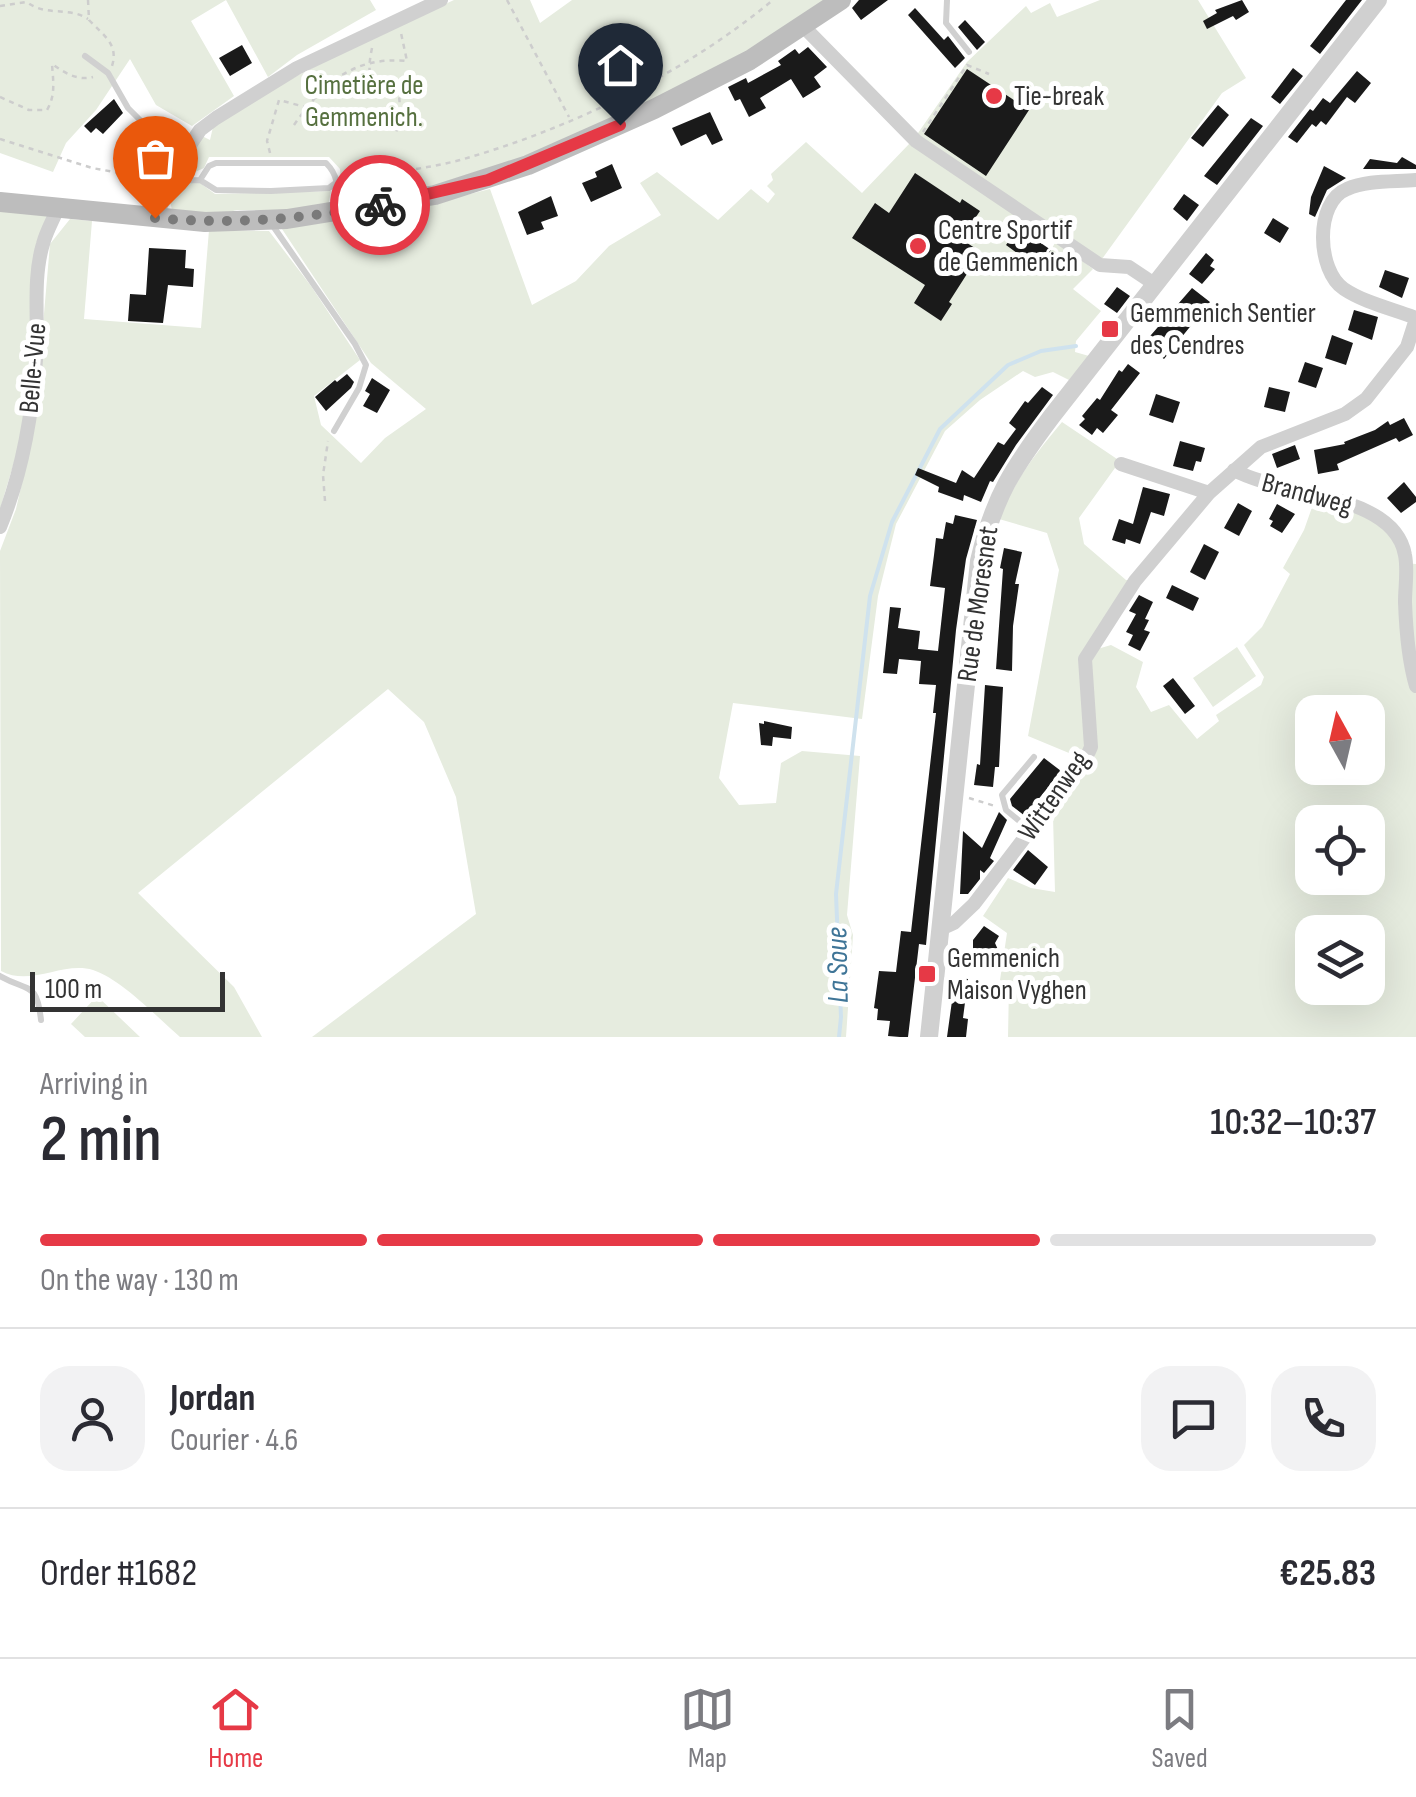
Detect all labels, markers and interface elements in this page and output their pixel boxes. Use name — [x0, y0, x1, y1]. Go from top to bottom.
pin — [578, 23, 663, 126]
icon: home — [593, 38, 648, 93]
park label: Cimetière de Gemmenich. — [304, 69, 424, 134]
place label: Tie-break — [1014, 80, 1104, 113]
marker: Tie-break — [983, 85, 1005, 107]
pin — [113, 116, 198, 219]
icon: bag — [128, 131, 183, 186]
courier — [330, 155, 430, 255]
icon: bike — [353, 178, 408, 233]
place label: Centre Sportif de Gemmenich — [938, 214, 1078, 279]
marker: Centre Sportif de Gemmenich — [907, 235, 929, 257]
place label: Gemmenich Sentier des Cendres — [1130, 297, 1316, 362]
marker: Gemmenich Sentier des Cendres — [1099, 318, 1121, 340]
street label: Belle-Vue — [13, 322, 53, 414]
street label: Brandweg — [1258, 466, 1356, 522]
street label: Rue de Moresnet — [951, 524, 1005, 684]
north arrow — [1295, 695, 1385, 785]
map controls — [1295, 695, 1385, 1005]
street label: Wittenweg — [1011, 745, 1097, 847]
button: locate — [1295, 805, 1385, 895]
button: layers — [1295, 915, 1385, 1005]
water label: La Soue — [819, 926, 857, 1003]
place label: Gemmenich Maison Vyghen — [947, 942, 1087, 1007]
marker: Gemmenich Maison Vyghen — [916, 963, 938, 985]
scale bar — [30, 967, 225, 1011]
text: 100 m — [45, 973, 102, 1006]
text: Arriving in — [40, 1065, 148, 1104]
text: 10:32–10:37 — [1210, 1100, 1376, 1145]
text: 2 min — [40, 1102, 162, 1180]
text: On the way · 130 m — [40, 1261, 239, 1300]
button: person — [40, 1366, 145, 1471]
button: chat — [1141, 1366, 1246, 1471]
button: phone — [1271, 1366, 1376, 1471]
text: Jordan — [170, 1376, 255, 1421]
text: Courier · 4.6 — [170, 1421, 298, 1460]
text: Order #1682 — [40, 1551, 197, 1596]
text: €25.83 — [1279, 1551, 1376, 1596]
tab: Home — [208, 1682, 263, 1775]
tab: Map — [680, 1682, 735, 1775]
tab: Saved — [1152, 1682, 1208, 1775]

